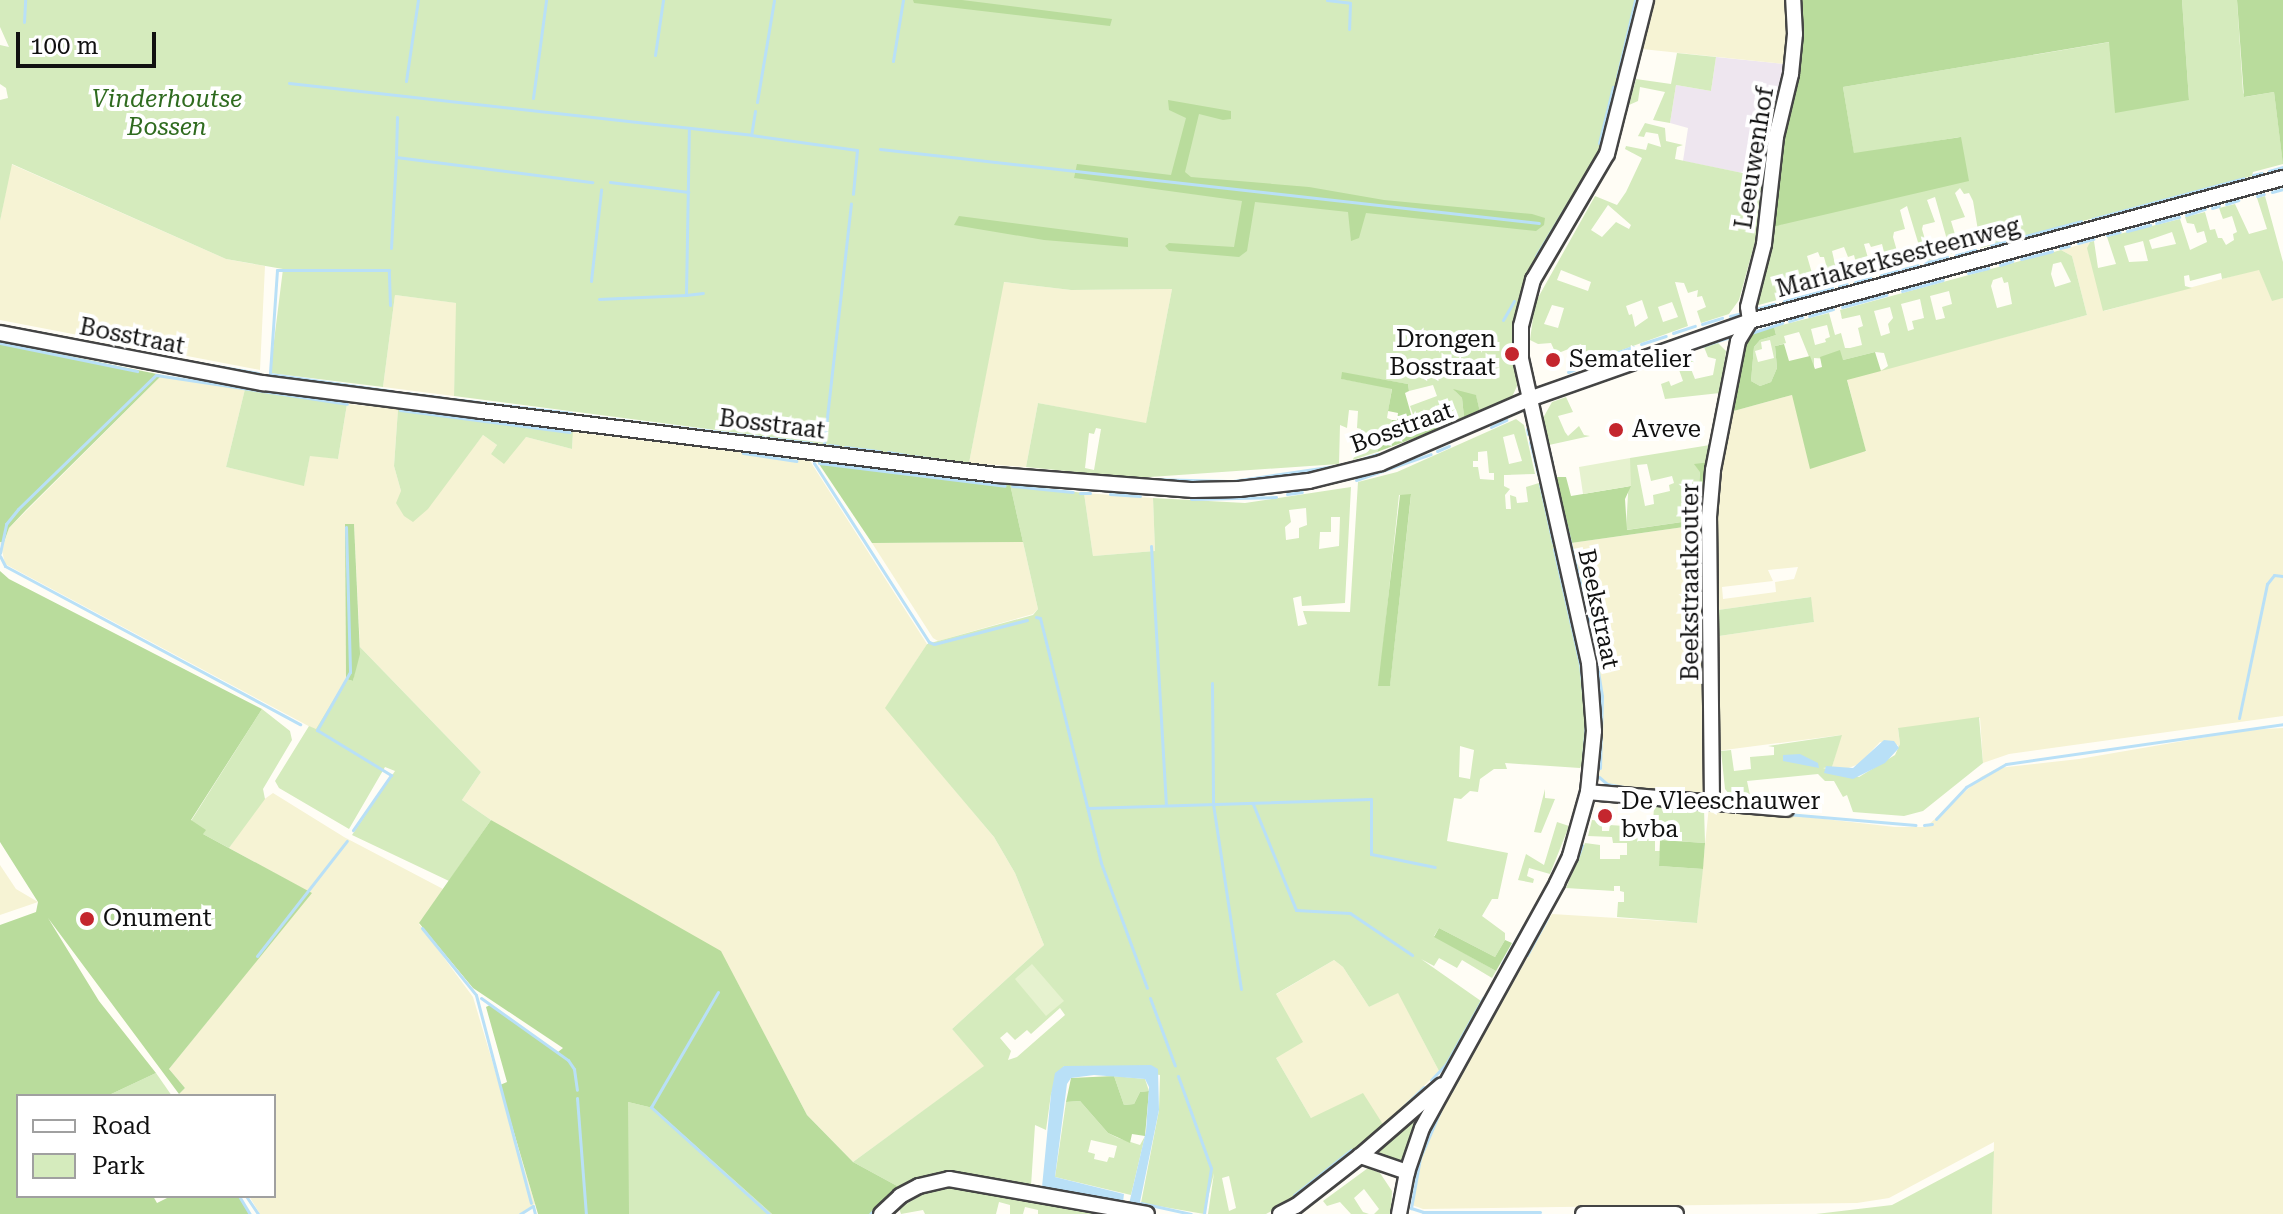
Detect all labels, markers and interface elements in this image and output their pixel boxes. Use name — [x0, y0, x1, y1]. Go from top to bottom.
scale bar — [20, 16, 160, 66]
text: 100 m — [30, 32, 98, 60]
street label: Leeuwenhof — [1730, 85, 1780, 231]
park label: Vinderhoutse Bossen — [92, 86, 242, 142]
street label: Mariakerksesteenweg — [1773, 212, 2023, 304]
street label: Bosstraat — [77, 313, 187, 361]
place label: Drongen Bosstraat — [1389, 326, 1496, 382]
marker: Drongen Bosstraat — [1503, 345, 1521, 363]
place label: Sematelier — [1569, 346, 1692, 374]
marker: Sematelier — [1544, 351, 1562, 369]
street label: Bosstraat — [1347, 396, 1457, 460]
street label: Bosstraat — [717, 404, 827, 446]
place label: Aveve — [1632, 416, 1701, 444]
marker: Aveve — [1607, 421, 1625, 439]
street label: Beekstraatkouter — [1677, 483, 1705, 681]
street label: Beekstraat — [1571, 546, 1625, 672]
place label: De Vleeschauwer bvba — [1621, 788, 1820, 844]
marker: De Vleeschauwer bvba — [1596, 807, 1614, 825]
place label: Onument — [103, 905, 212, 933]
marker: Onument — [78, 910, 96, 928]
legend — [16, 1094, 276, 1198]
text: Road — [92, 1112, 151, 1140]
text: Park — [92, 1152, 145, 1180]

